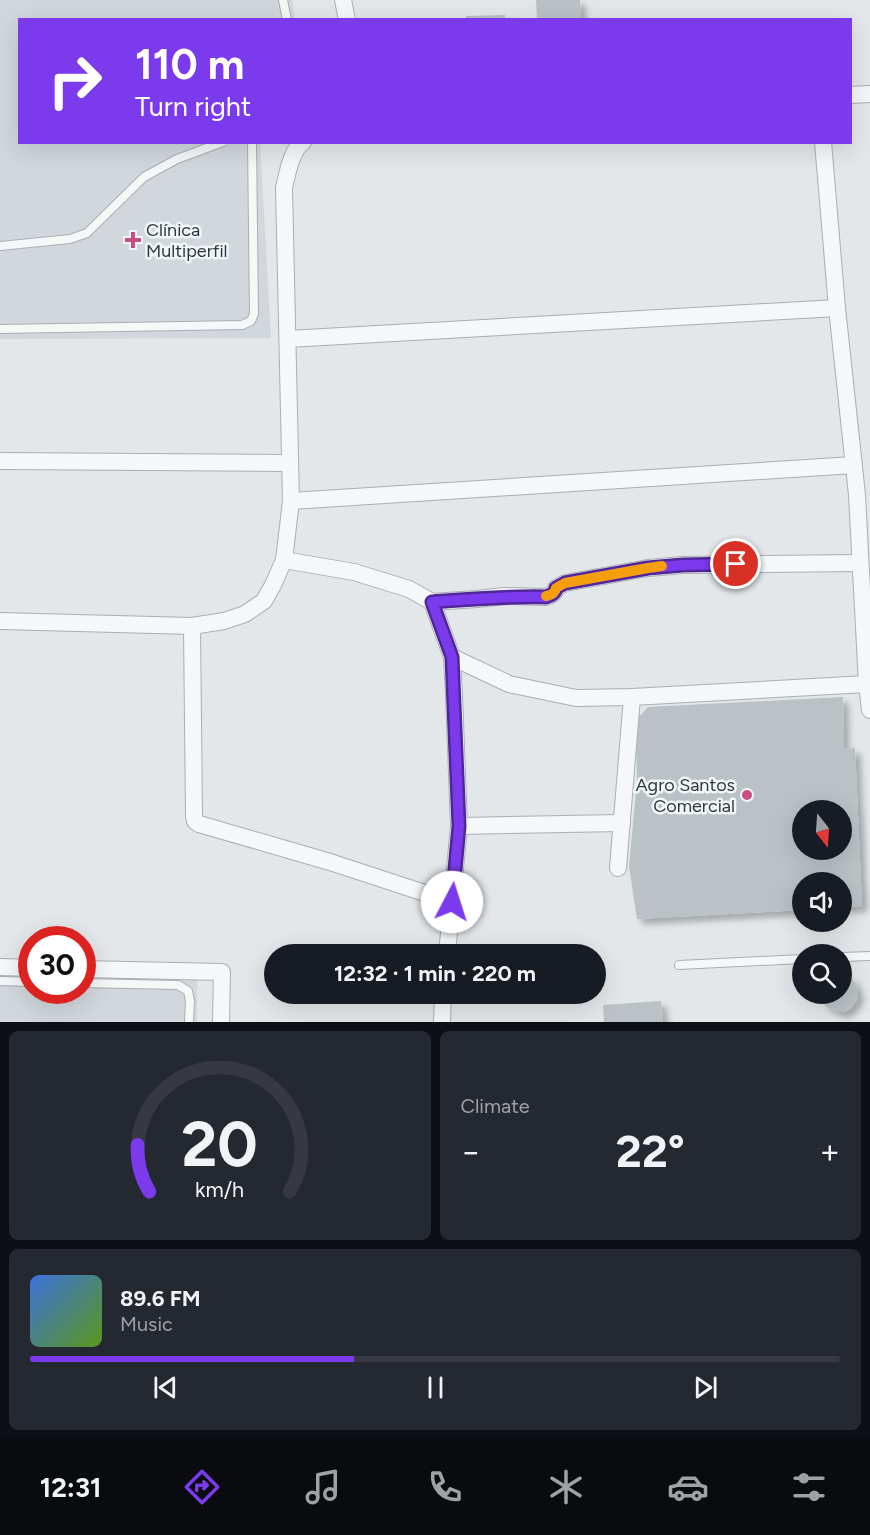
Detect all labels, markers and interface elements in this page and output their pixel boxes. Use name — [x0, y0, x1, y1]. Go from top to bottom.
text: 110 m — [135, 39, 244, 90]
icon: right — [36, 42, 114, 120]
text: Turn right — [135, 90, 251, 123]
place label: Clínica Multiperfil — [146, 219, 228, 262]
marker: Clínica Multiperfil — [124, 231, 142, 249]
pin — [710, 538, 761, 589]
icon: arrive — [719, 547, 752, 580]
place label: Agro Santos Comercial — [636, 774, 735, 817]
marker: Agro Santos Comercial — [740, 788, 754, 802]
north arrow — [792, 800, 852, 860]
map controls — [792, 800, 852, 1004]
position arrow — [420, 870, 484, 934]
button: sound — [792, 872, 852, 932]
speed limit sign: 30 — [18, 926, 96, 1004]
button: search — [792, 944, 852, 1004]
text: 12:32 · 1 min · 220 m — [334, 960, 536, 987]
text: Climate — [461, 1094, 530, 1118]
text: 20 — [181, 1107, 258, 1182]
text: 22° — [616, 1124, 685, 1178]
text: − — [461, 1132, 481, 1171]
text: + — [819, 1132, 840, 1171]
text: km/h — [195, 1178, 244, 1203]
text: 89.6 FM — [120, 1285, 201, 1312]
text: Music — [120, 1312, 173, 1336]
icon: previous — [149, 1371, 182, 1404]
icon: pause — [419, 1371, 452, 1404]
icon: next — [689, 1371, 722, 1404]
icon: directions — [181, 1466, 223, 1508]
icon: music — [302, 1466, 344, 1508]
icon: phone — [424, 1466, 466, 1508]
icon: climate — [545, 1466, 587, 1508]
icon: car — [667, 1466, 709, 1508]
icon: filters — [788, 1466, 830, 1508]
text: 12:31 — [40, 1471, 101, 1504]

